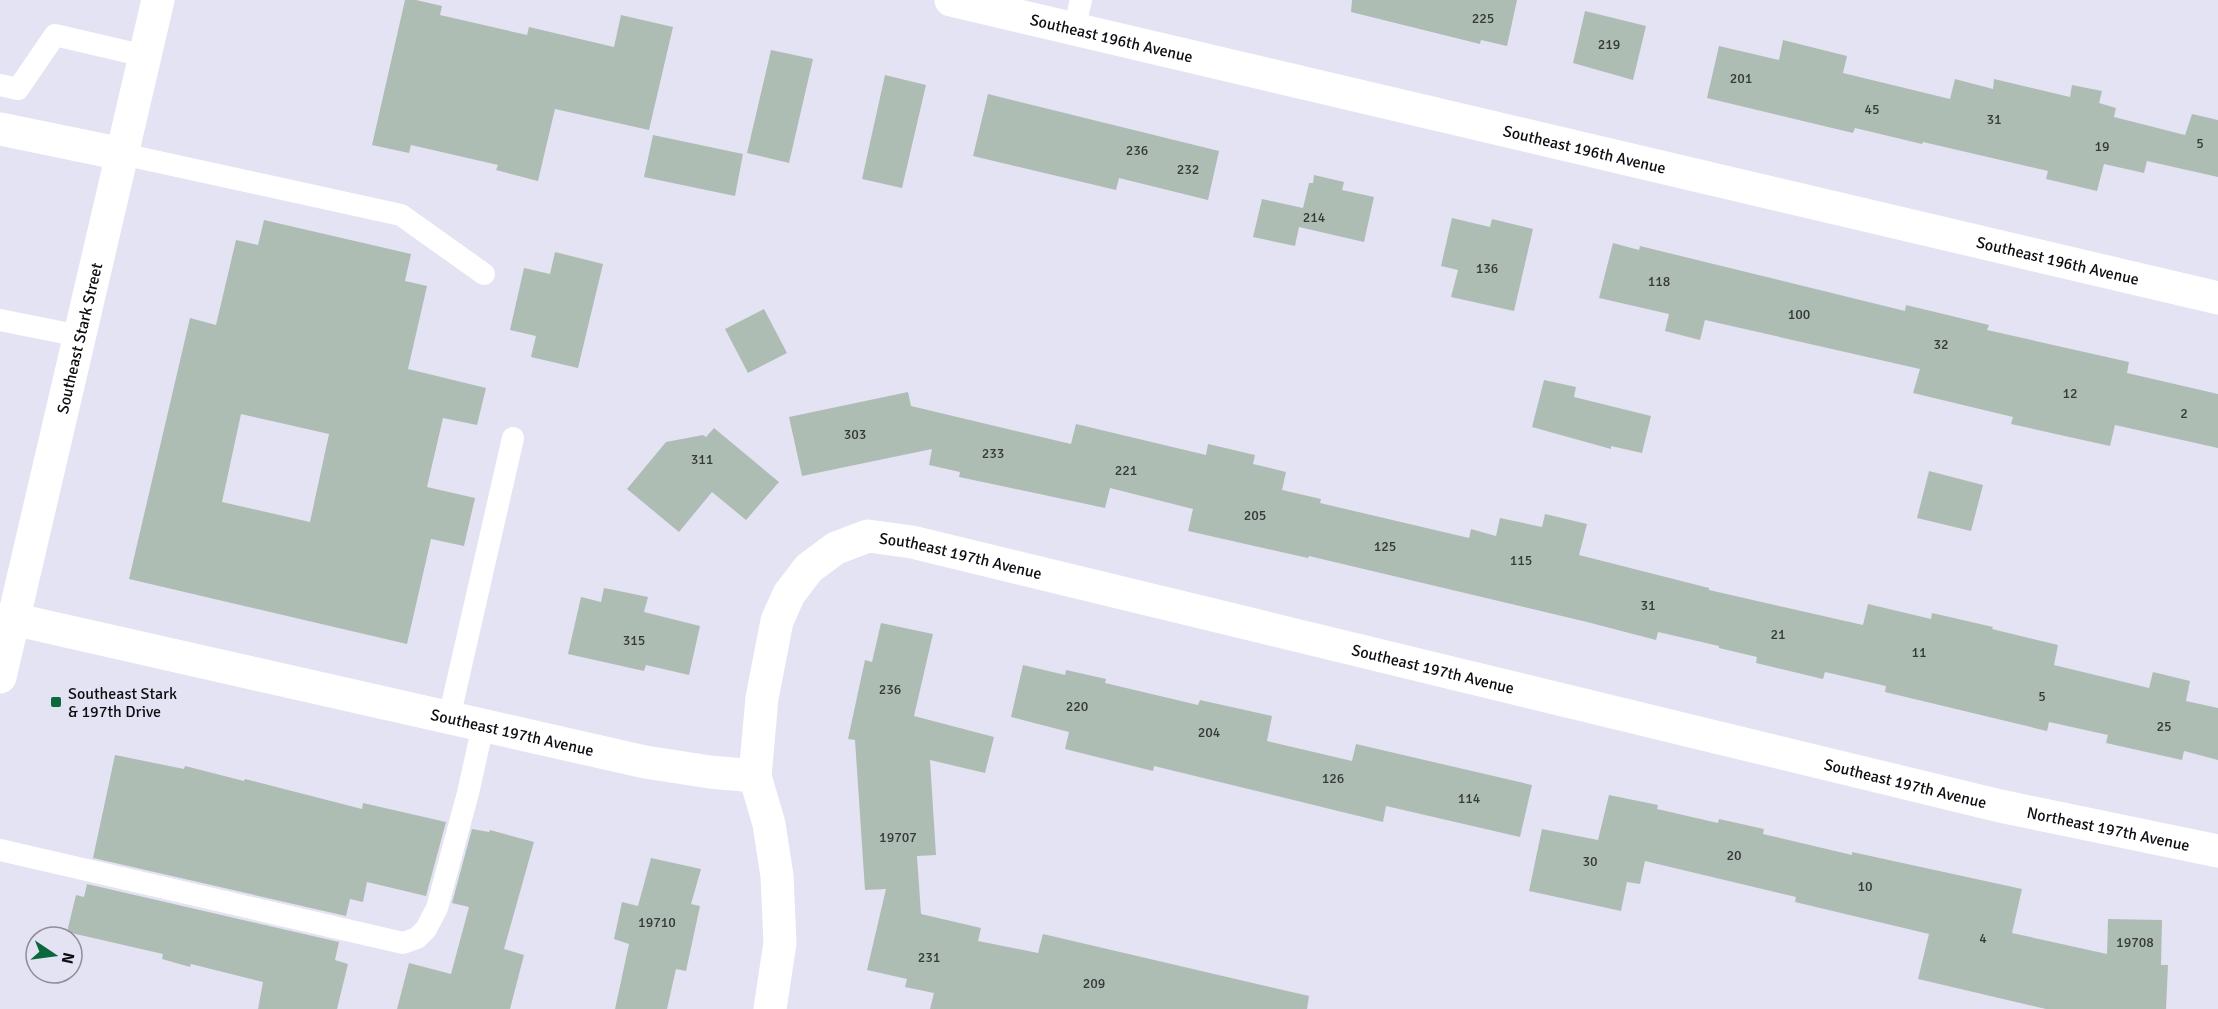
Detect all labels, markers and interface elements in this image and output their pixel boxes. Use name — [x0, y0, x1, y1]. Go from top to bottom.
street label: Southeast 196th Avenue — [1028, 10, 1195, 68]
house number: 225 — [1472, 10, 1494, 27]
house number: 219 — [1598, 36, 1620, 53]
house number: 201 — [1730, 70, 1752, 87]
house number: 45 — [1864, 101, 1880, 118]
house number: 31 — [1986, 111, 2002, 128]
street label: Southeast 196th Avenue — [1501, 121, 1668, 179]
house number: 5 — [2196, 135, 2204, 152]
house number: 19 — [2094, 138, 2110, 155]
house number: 236 — [1126, 142, 1148, 159]
house number: 232 — [1177, 161, 1199, 178]
house number: 214 — [1303, 209, 1326, 226]
street label: Southeast 196th Avenue — [1974, 233, 2141, 290]
street label: Southeast Stark Street — [53, 260, 107, 416]
house number: 136 — [1476, 260, 1498, 277]
house number: 118 — [1648, 273, 1670, 290]
house number: 100 — [1788, 306, 1810, 323]
house number: 32 — [1933, 336, 1949, 353]
house number: 12 — [2062, 385, 2078, 402]
house number: 2 — [2180, 405, 2188, 422]
house number: 303 — [844, 426, 866, 443]
house number: 233 — [982, 445, 1004, 462]
house number: 311 — [691, 451, 713, 468]
house number: 221 — [1115, 462, 1137, 479]
house number: 205 — [1244, 507, 1266, 524]
street label: Southeast 197th Avenue — [878, 529, 1044, 584]
house number: 125 — [1374, 538, 1396, 555]
house number: 115 — [1510, 552, 1532, 569]
house number: 31 — [1640, 597, 1656, 614]
house number: 21 — [1770, 626, 1786, 643]
house number: 315 — [623, 632, 645, 649]
street label: Southeast 197th Avenue — [1350, 640, 1516, 699]
house number: 11 — [1911, 644, 1927, 661]
house number: 236 — [879, 681, 901, 698]
place label: Southeast Stark & 197th Drive — [68, 684, 177, 722]
house number: 5 — [2038, 688, 2046, 705]
marker: Southeast Stark & 197th Drive — [49, 695, 63, 709]
house number: 220 — [1066, 698, 1088, 715]
street label: Southeast 197th Avenue — [429, 705, 596, 761]
house number: 25 — [2156, 718, 2172, 735]
house number: 204 — [1198, 724, 1221, 741]
street label: Southeast 197th Avenue — [1822, 755, 1988, 813]
house number: 126 — [1322, 770, 1344, 787]
house number: 114 — [1458, 790, 1481, 807]
street label: Northeast 197th Avenue — [2025, 803, 2191, 856]
house number: 19707 — [879, 829, 917, 846]
house number: 20 — [1726, 847, 1742, 864]
house number: 30 — [1582, 853, 1598, 870]
house number: 10 — [1857, 878, 1873, 895]
house number: 19710 — [638, 914, 676, 931]
north arrow — [24, 925, 84, 985]
house number: 4 — [1979, 930, 1987, 947]
house number: 19708 — [2116, 934, 2154, 951]
house number: 231 — [918, 949, 940, 966]
text: N — [57, 950, 79, 966]
house number: 209 — [1083, 975, 1105, 992]

